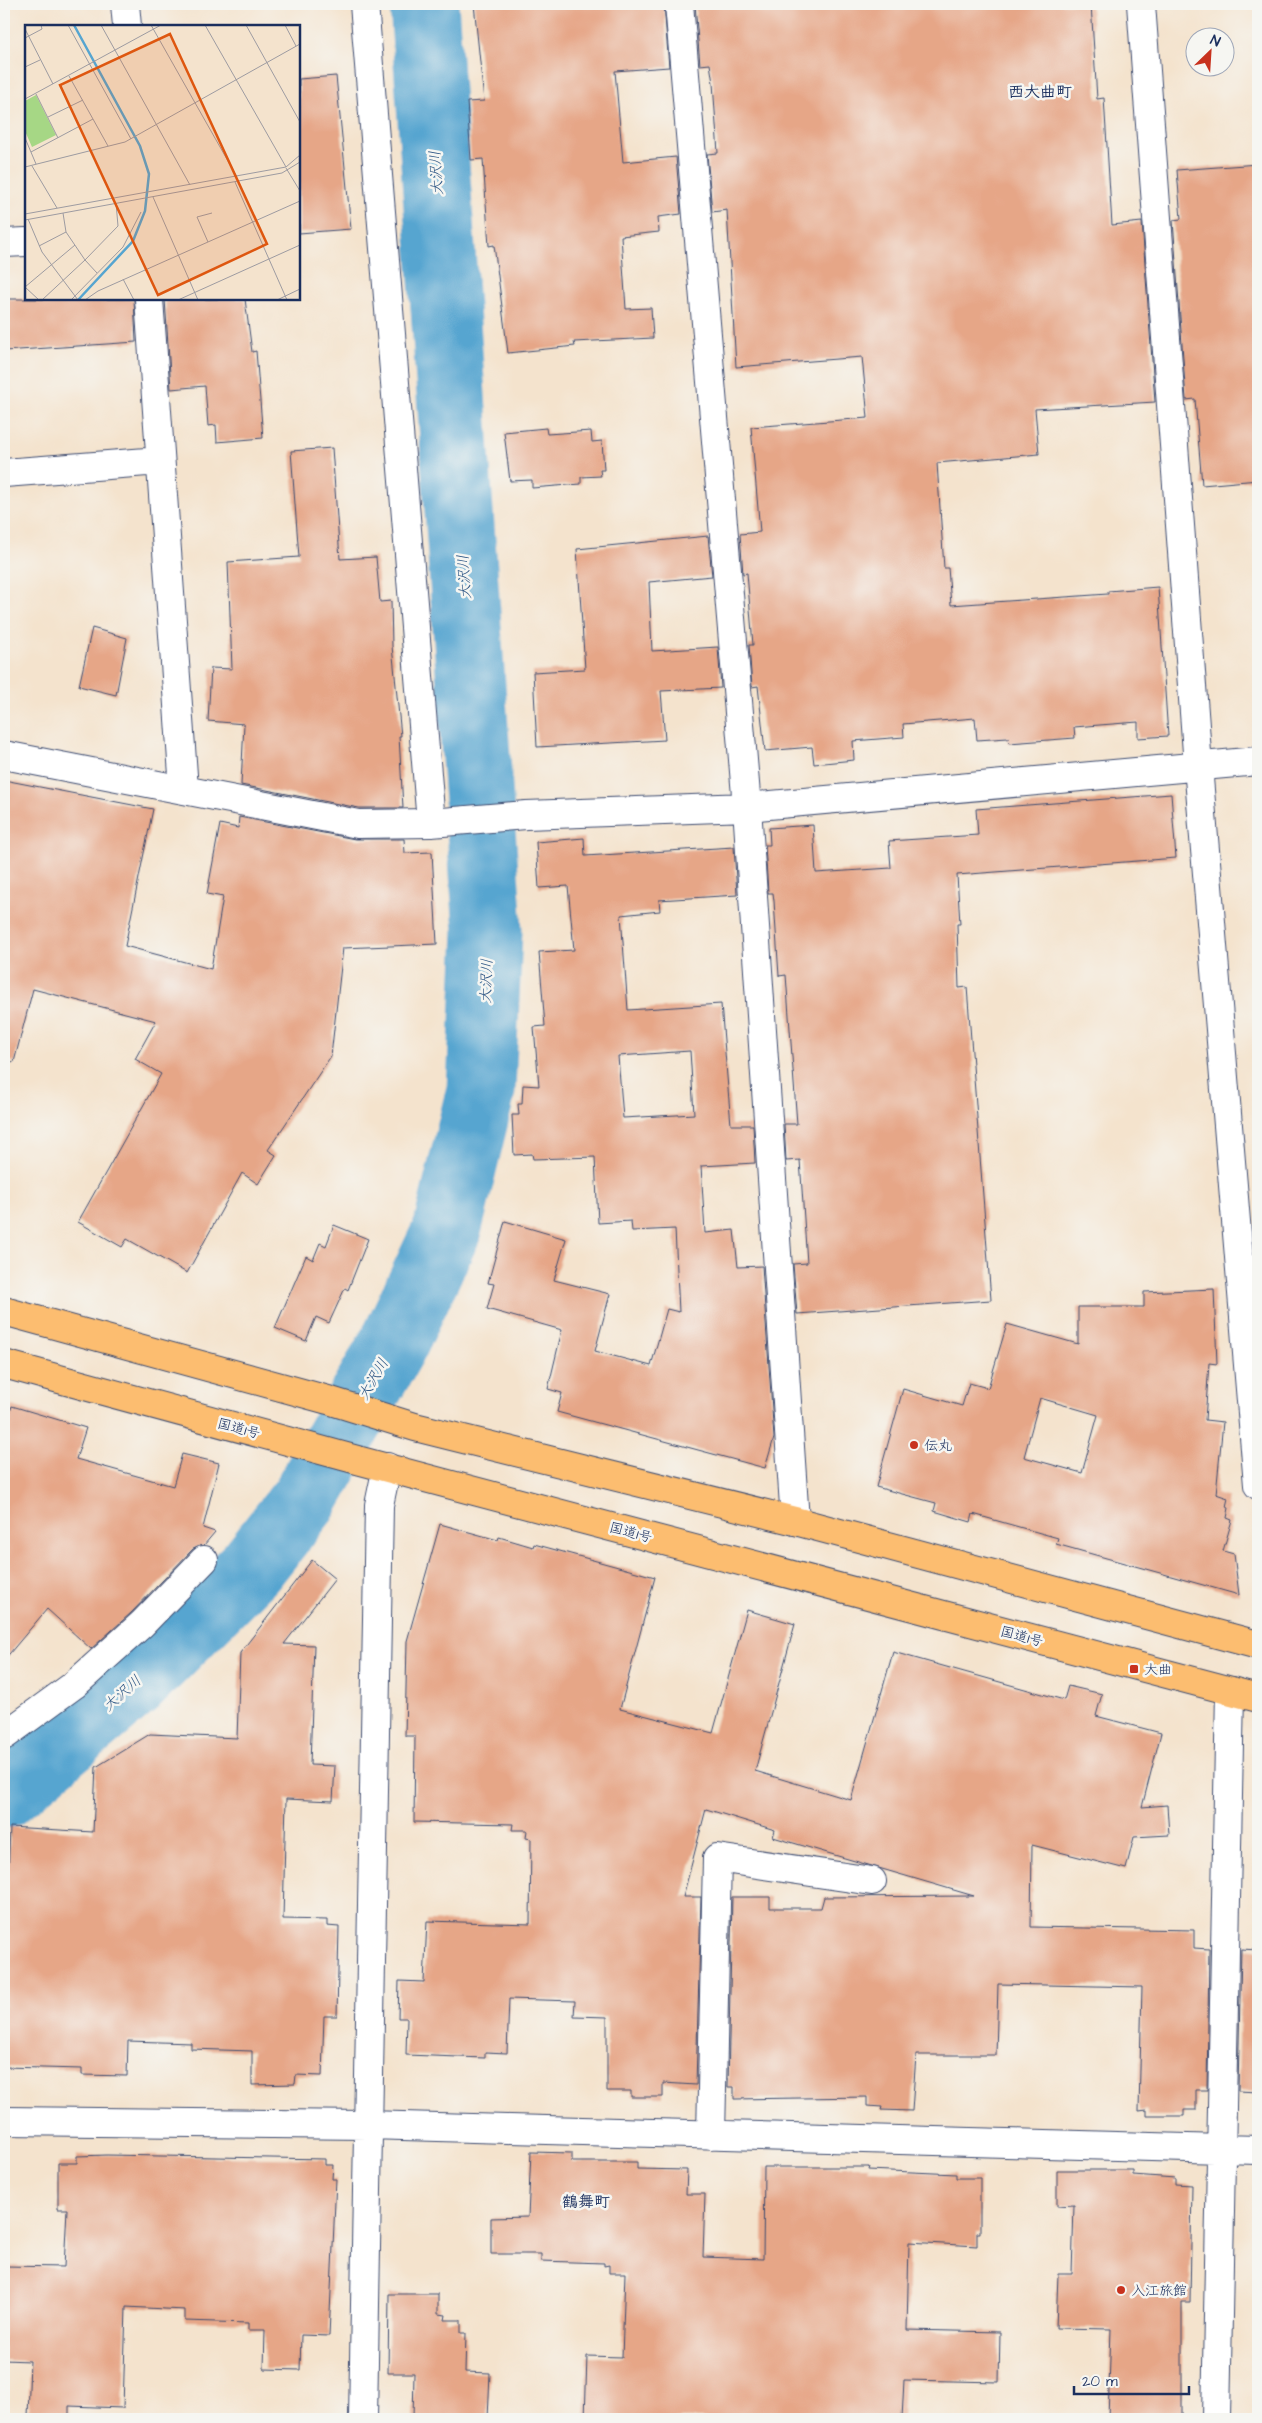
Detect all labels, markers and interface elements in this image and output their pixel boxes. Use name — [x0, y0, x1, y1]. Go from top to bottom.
inset map — [25, 25, 300, 300]
north arrow — [1184, 28, 1234, 78]
text: N — [1207, 30, 1223, 52]
district label: 西大曲町 — [1008, 81, 1072, 103]
water label: 大沢川 — [424, 150, 449, 196]
water label: 大沢川 — [452, 554, 477, 600]
water label: 大沢川 — [475, 958, 498, 1004]
water label: 大沢川 — [353, 1355, 394, 1404]
street label: 国道1号 — [215, 1414, 262, 1444]
place label: 伝丸 — [924, 1436, 952, 1456]
marker: 伝丸 — [908, 1439, 920, 1451]
street label: 国道1号 — [607, 1518, 654, 1548]
street label: 国道1号 — [998, 1622, 1045, 1652]
place label: 大曲 — [1144, 1660, 1172, 1680]
marker: 大曲 — [1128, 1663, 1140, 1675]
water label: 大沢川 — [99, 1671, 146, 1716]
district label: 鶴舞町 — [562, 2191, 610, 2213]
place label: 入江旅館 — [1131, 2281, 1187, 2301]
marker: 入江旅館 — [1115, 2284, 1127, 2296]
scale bar — [1074, 2363, 1190, 2395]
text: 20 m — [1082, 2371, 1118, 2392]

